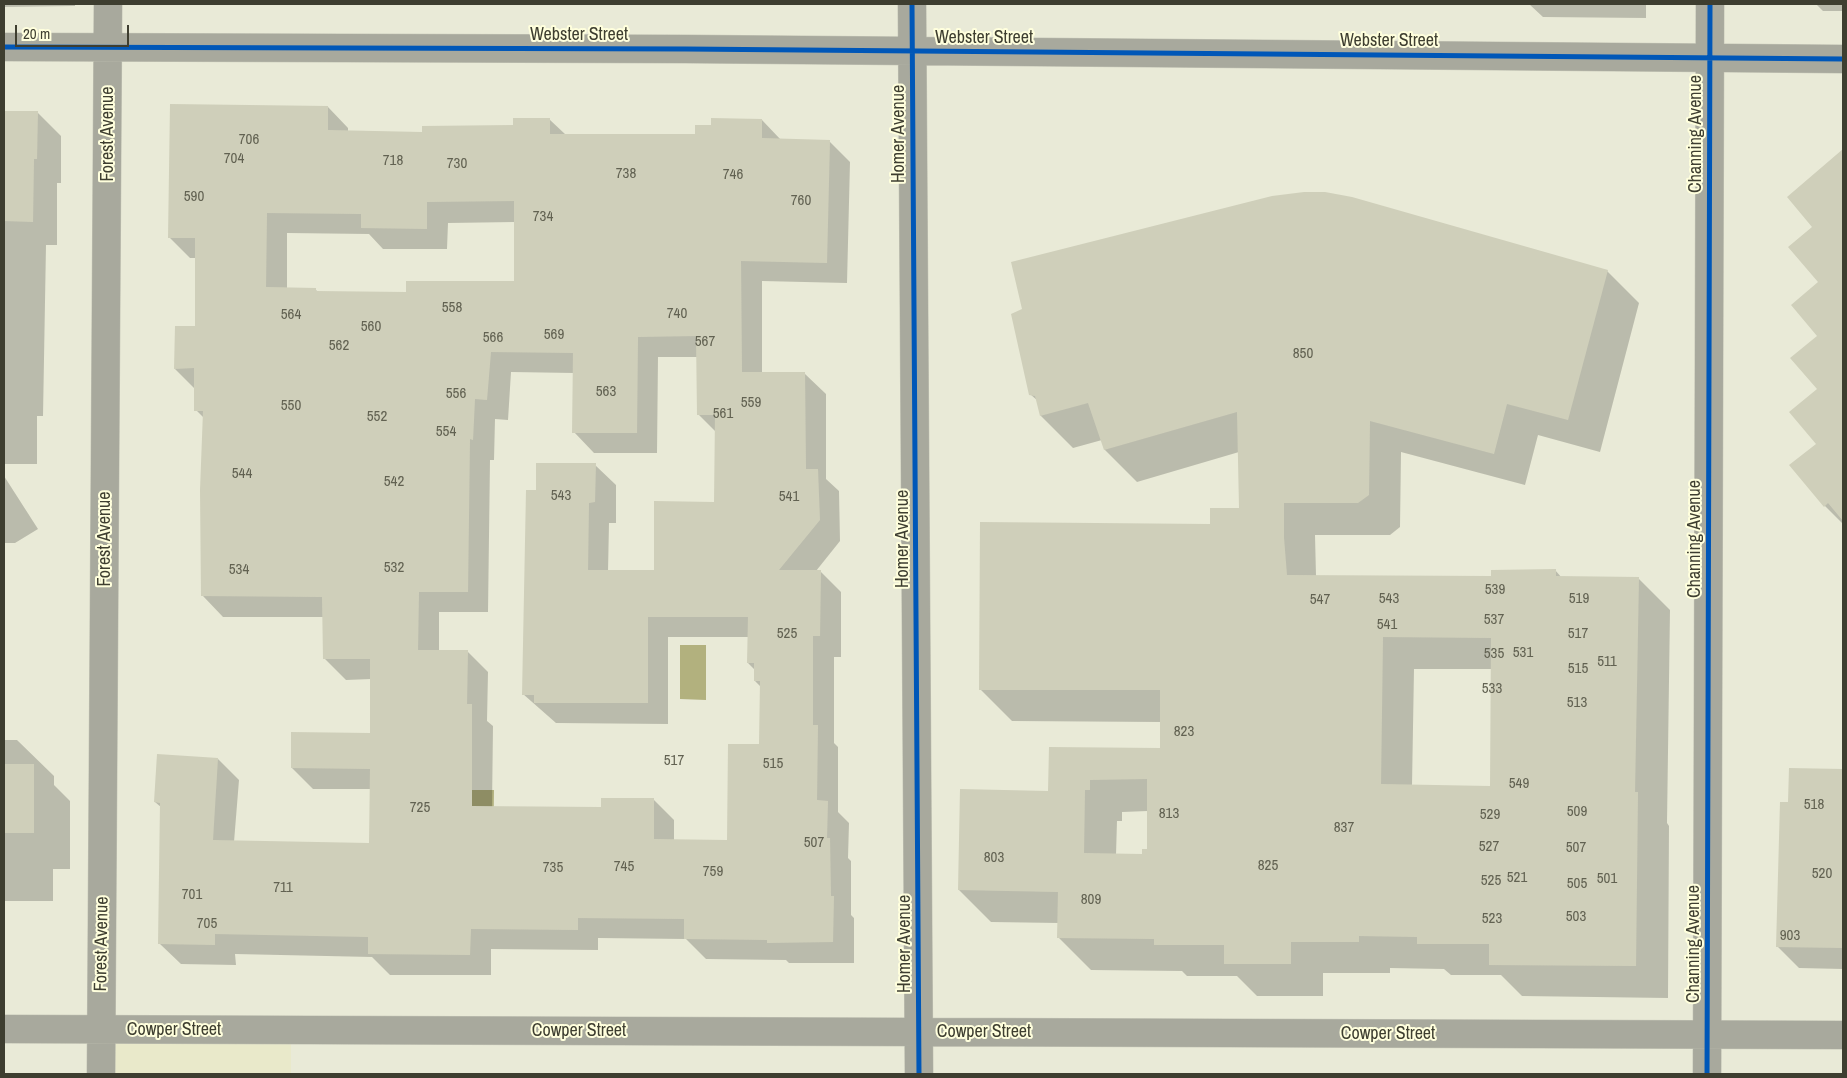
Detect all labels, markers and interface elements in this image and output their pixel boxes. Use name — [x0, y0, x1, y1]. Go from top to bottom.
scale bar — [18, 15, 131, 47]
text: 20 m — [23, 23, 50, 44]
street label: Webster Street — [530, 24, 628, 46]
street label: Webster Street — [935, 27, 1033, 49]
street label: Webster Street — [1340, 30, 1438, 52]
street label: Channing Avenue — [1685, 75, 1707, 193]
street label: Homer Avenue — [888, 85, 910, 183]
street label: Forest Avenue — [97, 86, 119, 182]
house number: 706 — [239, 131, 259, 149]
house number: 704 — [224, 150, 244, 168]
house number: 718 — [383, 152, 403, 170]
house number: 730 — [447, 155, 467, 173]
house number: 738 — [616, 165, 636, 183]
house number: 746 — [723, 166, 743, 184]
house number: 590 — [184, 188, 204, 206]
house number: 760 — [791, 192, 811, 210]
house number: 734 — [533, 208, 553, 226]
house number: 558 — [442, 299, 462, 317]
house number: 740 — [667, 305, 687, 323]
house number: 564 — [281, 306, 301, 324]
house number: 560 — [361, 318, 381, 336]
house number: 569 — [544, 326, 564, 344]
house number: 566 — [483, 329, 503, 347]
house number: 567 — [695, 333, 715, 351]
house number: 562 — [329, 337, 349, 355]
house number: 850 — [1293, 345, 1313, 363]
house number: 563 — [596, 383, 616, 401]
house number: 556 — [446, 385, 466, 403]
house number: 559 — [741, 394, 761, 412]
house number: 550 — [281, 397, 301, 415]
house number: 561 — [713, 405, 733, 423]
house number: 552 — [367, 408, 387, 426]
house number: 554 — [436, 423, 456, 441]
house number: 544 — [232, 465, 252, 483]
house number: 542 — [384, 473, 404, 491]
street label: Channing Avenue — [1684, 480, 1706, 598]
house number: 543 — [551, 487, 571, 505]
house number: 541 — [779, 488, 799, 506]
street label: Homer Avenue — [892, 490, 914, 588]
street label: Forest Avenue — [94, 491, 116, 587]
house number: 532 — [384, 559, 404, 577]
house number: 534 — [229, 561, 249, 579]
house number: 539 — [1485, 581, 1505, 599]
house number: 543 — [1379, 590, 1399, 608]
house number: 519 — [1569, 590, 1589, 608]
house number: 547 — [1310, 591, 1330, 609]
house number: 537 — [1484, 611, 1504, 629]
house number: 541 — [1377, 616, 1397, 634]
house number: 525 — [777, 625, 797, 643]
house number: 517 — [1568, 625, 1588, 643]
house number: 531 — [1513, 644, 1533, 662]
house number: 535 — [1484, 645, 1504, 663]
house number: 511 — [1597, 653, 1617, 671]
house number: 515 — [1568, 660, 1588, 678]
house number: 533 — [1482, 680, 1502, 698]
house number: 513 — [1567, 694, 1587, 712]
house number: 823 — [1174, 723, 1194, 741]
house number: 517 — [664, 752, 684, 770]
house number: 515 — [763, 755, 783, 773]
house number: 549 — [1509, 775, 1529, 793]
house number: 518 — [1804, 796, 1824, 814]
house number: 725 — [410, 799, 430, 817]
house number: 509 — [1567, 803, 1587, 821]
house number: 813 — [1159, 805, 1179, 823]
house number: 529 — [1480, 806, 1500, 824]
house number: 837 — [1334, 819, 1354, 837]
house number: 507 — [804, 834, 824, 852]
house number: 527 — [1479, 838, 1499, 856]
house number: 507 — [1566, 839, 1586, 857]
house number: 803 — [984, 849, 1004, 867]
house number: 825 — [1258, 857, 1278, 875]
house number: 745 — [614, 858, 634, 876]
house number: 735 — [543, 859, 563, 877]
house number: 759 — [703, 863, 723, 881]
house number: 520 — [1812, 865, 1832, 883]
house number: 521 — [1507, 869, 1527, 887]
house number: 501 — [1597, 870, 1617, 888]
house number: 525 — [1481, 872, 1501, 890]
house number: 505 — [1567, 875, 1587, 893]
house number: 711 — [273, 879, 293, 897]
street label: Channing Avenue — [1683, 885, 1705, 1003]
house number: 701 — [182, 886, 202, 904]
house number: 809 — [1081, 891, 1101, 909]
street label: Homer Avenue — [894, 895, 916, 993]
street label: Forest Avenue — [90, 896, 114, 992]
house number: 503 — [1566, 908, 1586, 926]
house number: 523 — [1482, 910, 1502, 928]
house number: 705 — [197, 915, 217, 933]
house number: 903 — [1780, 927, 1800, 945]
street label: Cowper Street — [127, 1019, 221, 1041]
street label: Cowper Street — [532, 1020, 626, 1042]
street label: Cowper Street — [937, 1021, 1031, 1043]
street label: Cowper Street — [1341, 1023, 1435, 1045]

